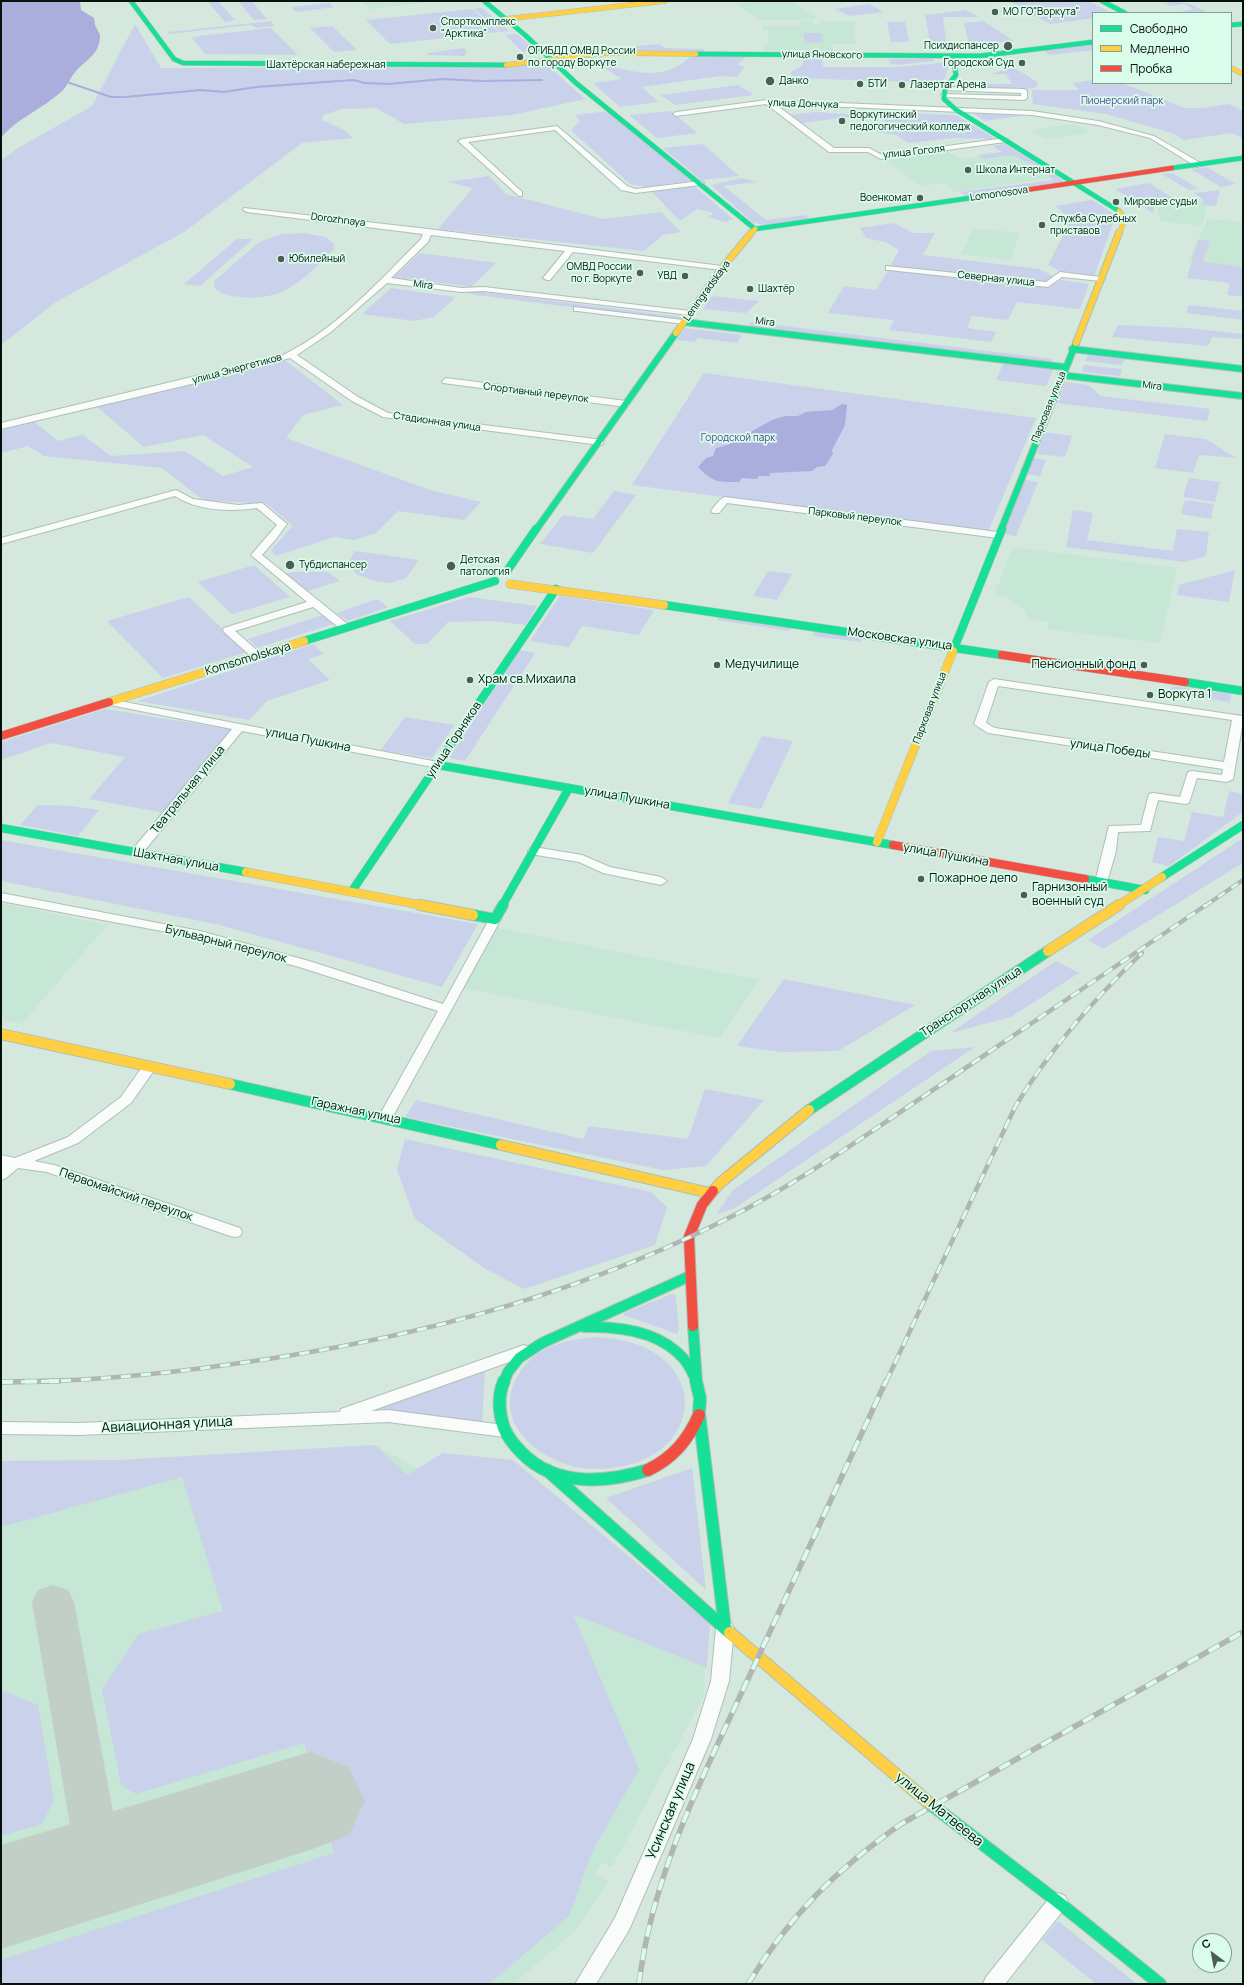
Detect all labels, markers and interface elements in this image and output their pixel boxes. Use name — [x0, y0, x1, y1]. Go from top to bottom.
place label: МО ГО"Воркута" — [1003, 6, 1079, 18]
marker: МО ГО"Воркута" — [990, 7, 1000, 17]
legend — [1092, 12, 1232, 84]
place label: Спорткомплекс "Арктика" — [441, 16, 516, 40]
text: Свободно — [1130, 20, 1188, 37]
marker: Спорткомплекс "Арктика" — [428, 23, 438, 33]
place label: Психдиспансер — [924, 40, 999, 52]
marker: Психдиспансер — [1002, 40, 1014, 52]
text: Медленно — [1130, 40, 1190, 57]
place label: ОГИБДД ОМВД России по городу Воркуте — [528, 45, 635, 68]
street label: улица Яновского — [782, 48, 862, 62]
marker: ОГИБДД ОМВД России по городу Воркуте — [515, 52, 525, 62]
place label: Городской Суд — [944, 57, 1014, 69]
marker: Городской Суд — [1017, 58, 1027, 68]
street label: Шахтёрская набережная — [267, 59, 385, 71]
text: Пробка — [1130, 60, 1172, 77]
marker: Данко — [764, 75, 776, 87]
place label: Данко — [779, 75, 809, 87]
place label: БТИ — [868, 78, 887, 90]
marker: БТИ — [855, 79, 865, 89]
place label: Лазертаг Арена — [910, 79, 986, 91]
marker: Лазертаг Арена — [897, 80, 907, 90]
park label: Пионерский парк — [1081, 95, 1163, 107]
street label: улица Дончука — [767, 97, 839, 111]
place label: Воркутинский педогогический колледж — [850, 109, 970, 132]
marker: Воркутинский педогогический колледж — [837, 116, 847, 126]
street label: улица Гоголя — [882, 143, 946, 161]
place label: Школа Интернат — [976, 164, 1055, 176]
marker: Школа Интернат — [963, 165, 973, 175]
street label: Lomonosova — [969, 184, 1029, 204]
place label: Военкомат — [860, 192, 912, 204]
marker: Военкомат — [915, 193, 925, 203]
place label: Мировые судьи — [1124, 196, 1197, 208]
marker: Мировые судьи — [1111, 197, 1121, 207]
street label: Dorozhnaya — [310, 211, 366, 229]
place label: Служба Судебных приставов — [1050, 213, 1136, 236]
marker: Служба Судебных приставов — [1037, 220, 1047, 230]
place label: Юбилейный — [289, 253, 345, 265]
marker: Юбилейный — [276, 254, 286, 264]
street label: Leningradskaya — [681, 258, 733, 324]
place label: ОМВД России по г. Воркуте — [567, 261, 632, 284]
marker: ОМВД России по г. Воркуте — [635, 268, 645, 278]
street label: Северная улица — [957, 269, 1035, 289]
place label: УВД — [657, 270, 677, 282]
marker: УВД — [680, 271, 690, 281]
street label: Mira — [412, 278, 434, 292]
place label: Шахтёр — [758, 283, 795, 295]
marker: Шахтёр — [745, 284, 755, 294]
street label: Mira — [754, 315, 776, 329]
street label: улица Энергетиков — [191, 351, 283, 387]
street label: Парковая улица — [1029, 370, 1069, 444]
street label: Mira — [1141, 379, 1163, 393]
street label: Спортивный переулок — [483, 381, 589, 405]
street label: Стадионная улица — [392, 410, 482, 434]
park label: Городской парк — [701, 432, 775, 444]
street label: Парковый переулок — [808, 505, 902, 529]
place label: Детская патология — [460, 554, 510, 578]
marker: Тубдиспансер — [284, 559, 296, 571]
place label: Тубдиспансер — [299, 559, 367, 571]
marker: Детская патология — [445, 560, 457, 572]
street label: Московская улица — [847, 625, 953, 653]
street label: Komsomolskaya — [204, 639, 292, 679]
place label: Медучилище — [725, 658, 799, 672]
place label: Пенсионный фонд — [1032, 658, 1136, 672]
marker: Медучилище — [712, 660, 722, 670]
marker: Пенсионный фонд — [1139, 660, 1149, 670]
street label: Парковая улица — [911, 670, 949, 746]
place label: Храм св.Михаила — [478, 673, 576, 687]
marker: Храм св.Михаила — [465, 675, 475, 685]
place label: Воркута 1 — [1158, 688, 1211, 702]
marker: Воркута 1 — [1145, 690, 1155, 700]
street label: улица Горняков — [423, 699, 485, 781]
street label: улица Пушкина — [264, 725, 352, 755]
street label: улица Победы — [1069, 736, 1151, 762]
street label: Театральная улица — [148, 743, 228, 837]
street label: улица Пушкина — [583, 783, 671, 813]
street label: улица Пушкина — [902, 840, 990, 870]
street label: Шахтная улица — [132, 845, 220, 875]
place label: Пожарное депо — [929, 872, 1018, 886]
marker: Пожарное депо — [916, 874, 926, 884]
place label: Гарнизонный военный суд — [1032, 881, 1107, 909]
marker: Гарнизонный военный суд — [1019, 890, 1029, 900]
street label: Бульварный переулок — [164, 922, 288, 966]
street label: Транспортная улица — [918, 964, 1024, 1040]
street label: Гаражная улица — [310, 1094, 402, 1128]
street label: Первомайский переулок — [57, 1165, 195, 1225]
street label: Авиационная улица — [101, 1413, 233, 1437]
street label: Усинская улица — [643, 1760, 699, 1862]
street label: улица Матвеева — [892, 1769, 986, 1851]
north arrow — [1192, 1933, 1232, 1973]
text: С — [1198, 1935, 1213, 1952]

